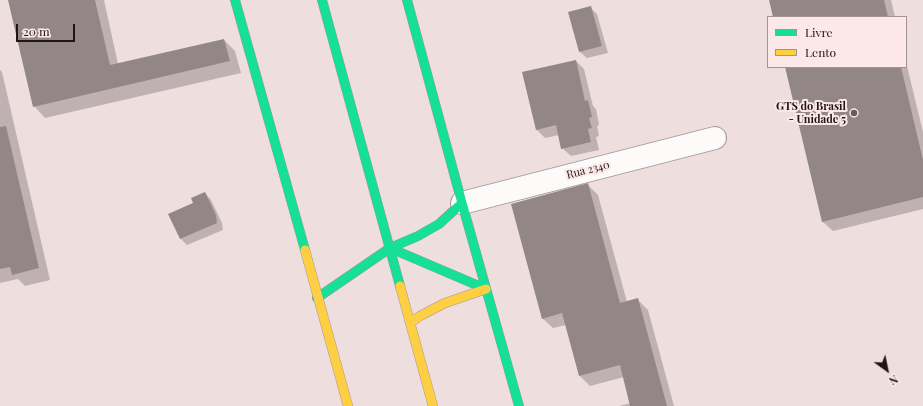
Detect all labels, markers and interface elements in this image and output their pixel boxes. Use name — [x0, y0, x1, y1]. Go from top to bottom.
scale bar — [18, 16, 77, 42]
legend — [767, 16, 907, 68]
text: 20 m — [23, 23, 50, 39]
text: Livre — [805, 24, 833, 40]
text: Lento — [805, 44, 836, 60]
place label: GTS do Brasil - Unidade 5 — [776, 100, 846, 126]
marker: GTS do Brasil - Unidade 5 — [849, 108, 859, 118]
street label: Rua 2340 — [565, 158, 611, 182]
north arrow — [867, 350, 907, 390]
text: N — [886, 372, 901, 389]

